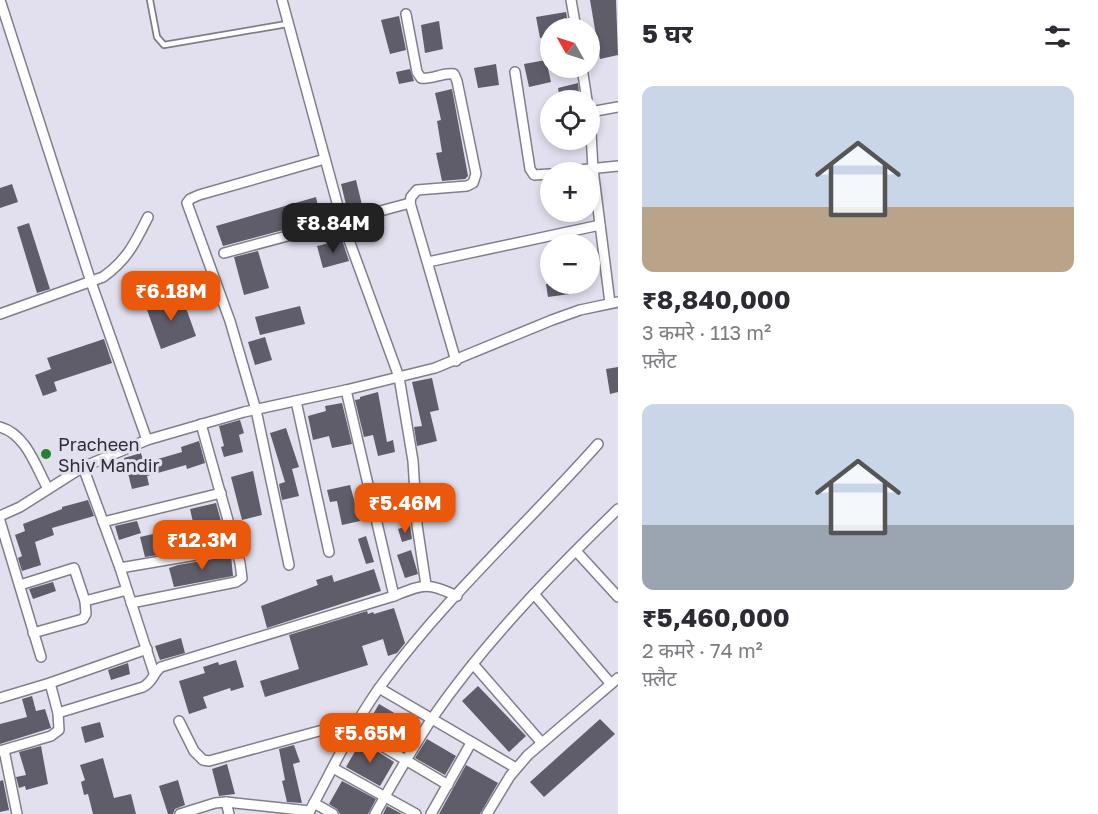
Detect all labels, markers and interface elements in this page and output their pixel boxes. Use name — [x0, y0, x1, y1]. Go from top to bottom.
north arrow — [540, 18, 600, 78]
map controls — [540, 18, 600, 294]
text: 5 घर — [642, 18, 693, 49]
icon: filters — [1041, 20, 1074, 53]
button: locate — [540, 90, 600, 150]
icon: home — [804, 125, 912, 233]
button: + — [540, 162, 600, 222]
pin: ₹8.84M — [284, 203, 382, 254]
text: ₹8.84M — [296, 210, 370, 234]
button: − — [540, 234, 600, 294]
pin: ₹6.18M — [122, 271, 220, 322]
text: ₹6.18M — [135, 278, 207, 302]
text: ₹8,840,000 — [642, 284, 791, 315]
text: 3 कमरे · 113 m² — [642, 320, 771, 344]
text: फ़्लैट — [642, 348, 677, 372]
place label: Pracheen Shiv Mandir — [58, 433, 160, 476]
icon: home — [804, 443, 912, 551]
marker: Pracheen Shiv Mandir — [39, 447, 53, 461]
pin: ₹5.46M — [356, 483, 454, 534]
text: ₹5.46M — [368, 490, 442, 514]
pin: ₹12.3M — [153, 520, 251, 571]
text: ₹12.3M — [167, 527, 237, 551]
text: ₹5,460,000 — [642, 602, 790, 633]
text: 2 कमरे · 74 m² — [642, 638, 763, 662]
text: फ़्लैट — [642, 666, 677, 690]
pin: ₹5.65M — [321, 713, 419, 764]
text: ₹5.65M — [334, 720, 406, 744]

